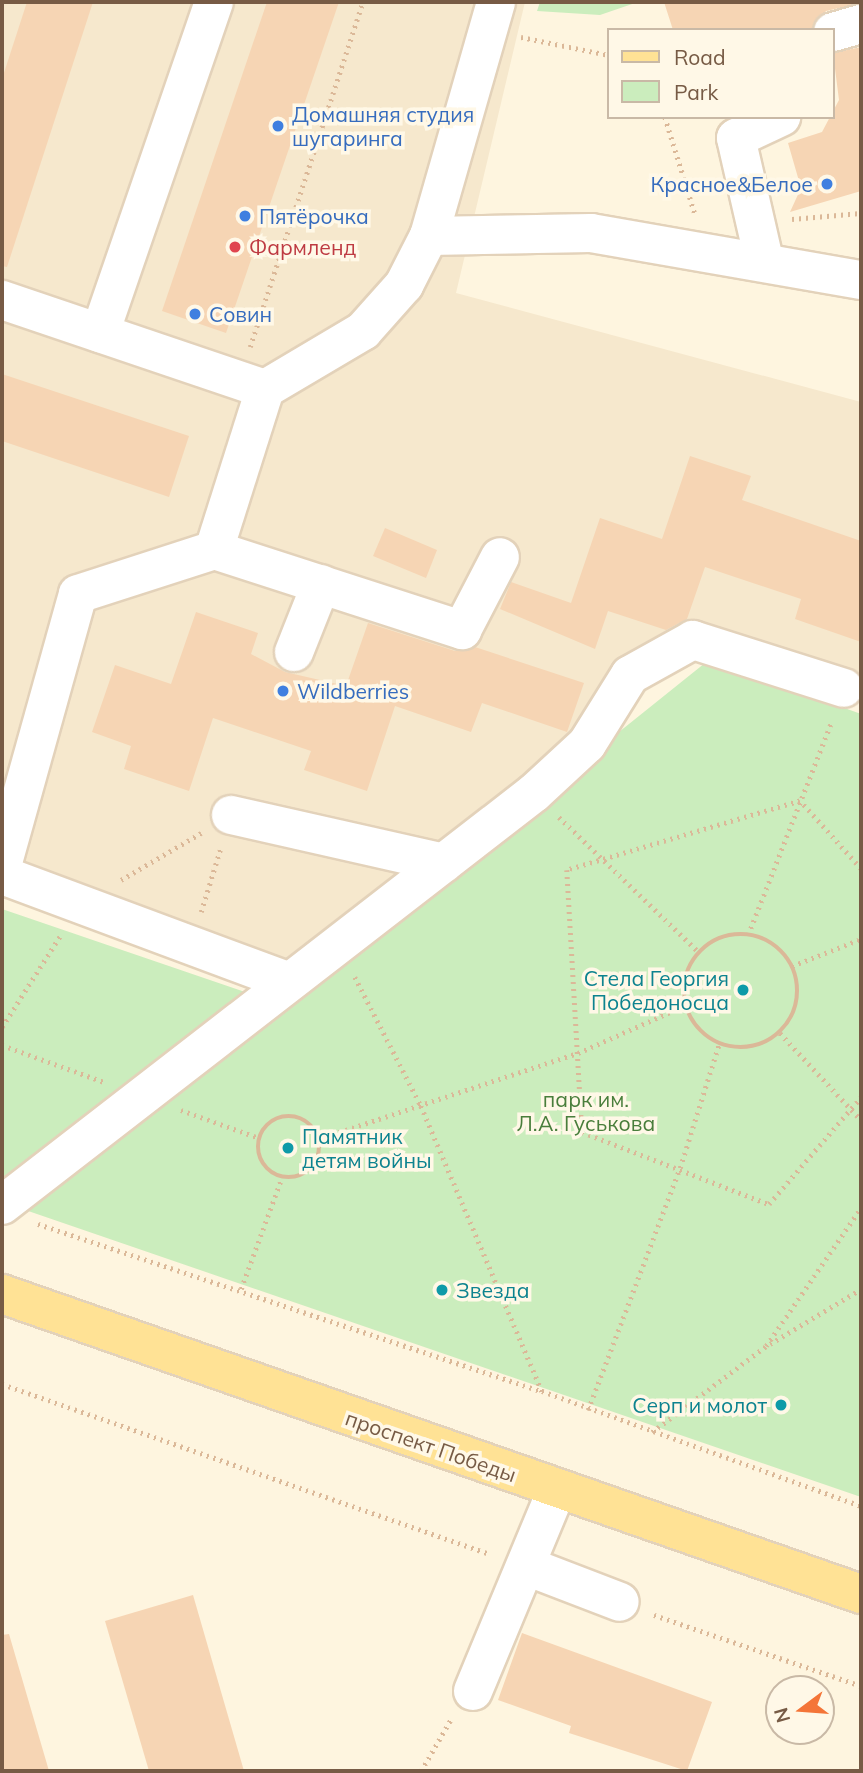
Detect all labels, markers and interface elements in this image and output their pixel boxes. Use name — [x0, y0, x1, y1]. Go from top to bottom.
legend — [608, 28, 835, 119]
text: Road — [674, 44, 725, 70]
text: Park — [674, 79, 718, 105]
place label: Домашняя студия шугаринга — [292, 101, 474, 151]
marker: Домашняя студия шугаринга — [270, 118, 286, 134]
place label: Красное&Белое — [650, 171, 813, 197]
marker: Красное&Белое — [819, 176, 835, 192]
place label: Пятёрочка — [259, 203, 369, 229]
marker: Пятёрочка — [237, 208, 253, 224]
place label: Фармленд — [249, 234, 356, 260]
marker: Фармленд — [227, 239, 243, 255]
place label: Совин — [209, 301, 272, 327]
marker: Совин — [187, 306, 203, 322]
place label: Wildberries — [297, 678, 409, 704]
marker: Wildberries — [275, 683, 291, 699]
place label: Стела Георгия Победоносца — [584, 965, 729, 1015]
marker: Стела Георгия Победоносца — [735, 982, 751, 998]
park label: парк им. Л.А. Гуськова — [517, 1086, 655, 1136]
place label: Памятник детям войны — [302, 1123, 432, 1173]
marker: Памятник детям войны — [280, 1140, 296, 1156]
place label: Звезда — [456, 1277, 530, 1303]
marker: Звезда — [434, 1282, 450, 1298]
place label: Серп и молот — [632, 1392, 767, 1418]
marker: Серп и молот — [773, 1397, 789, 1413]
street label: проспект Победы — [342, 1405, 520, 1487]
north arrow — [765, 1675, 835, 1745]
text: N — [768, 1705, 795, 1725]

